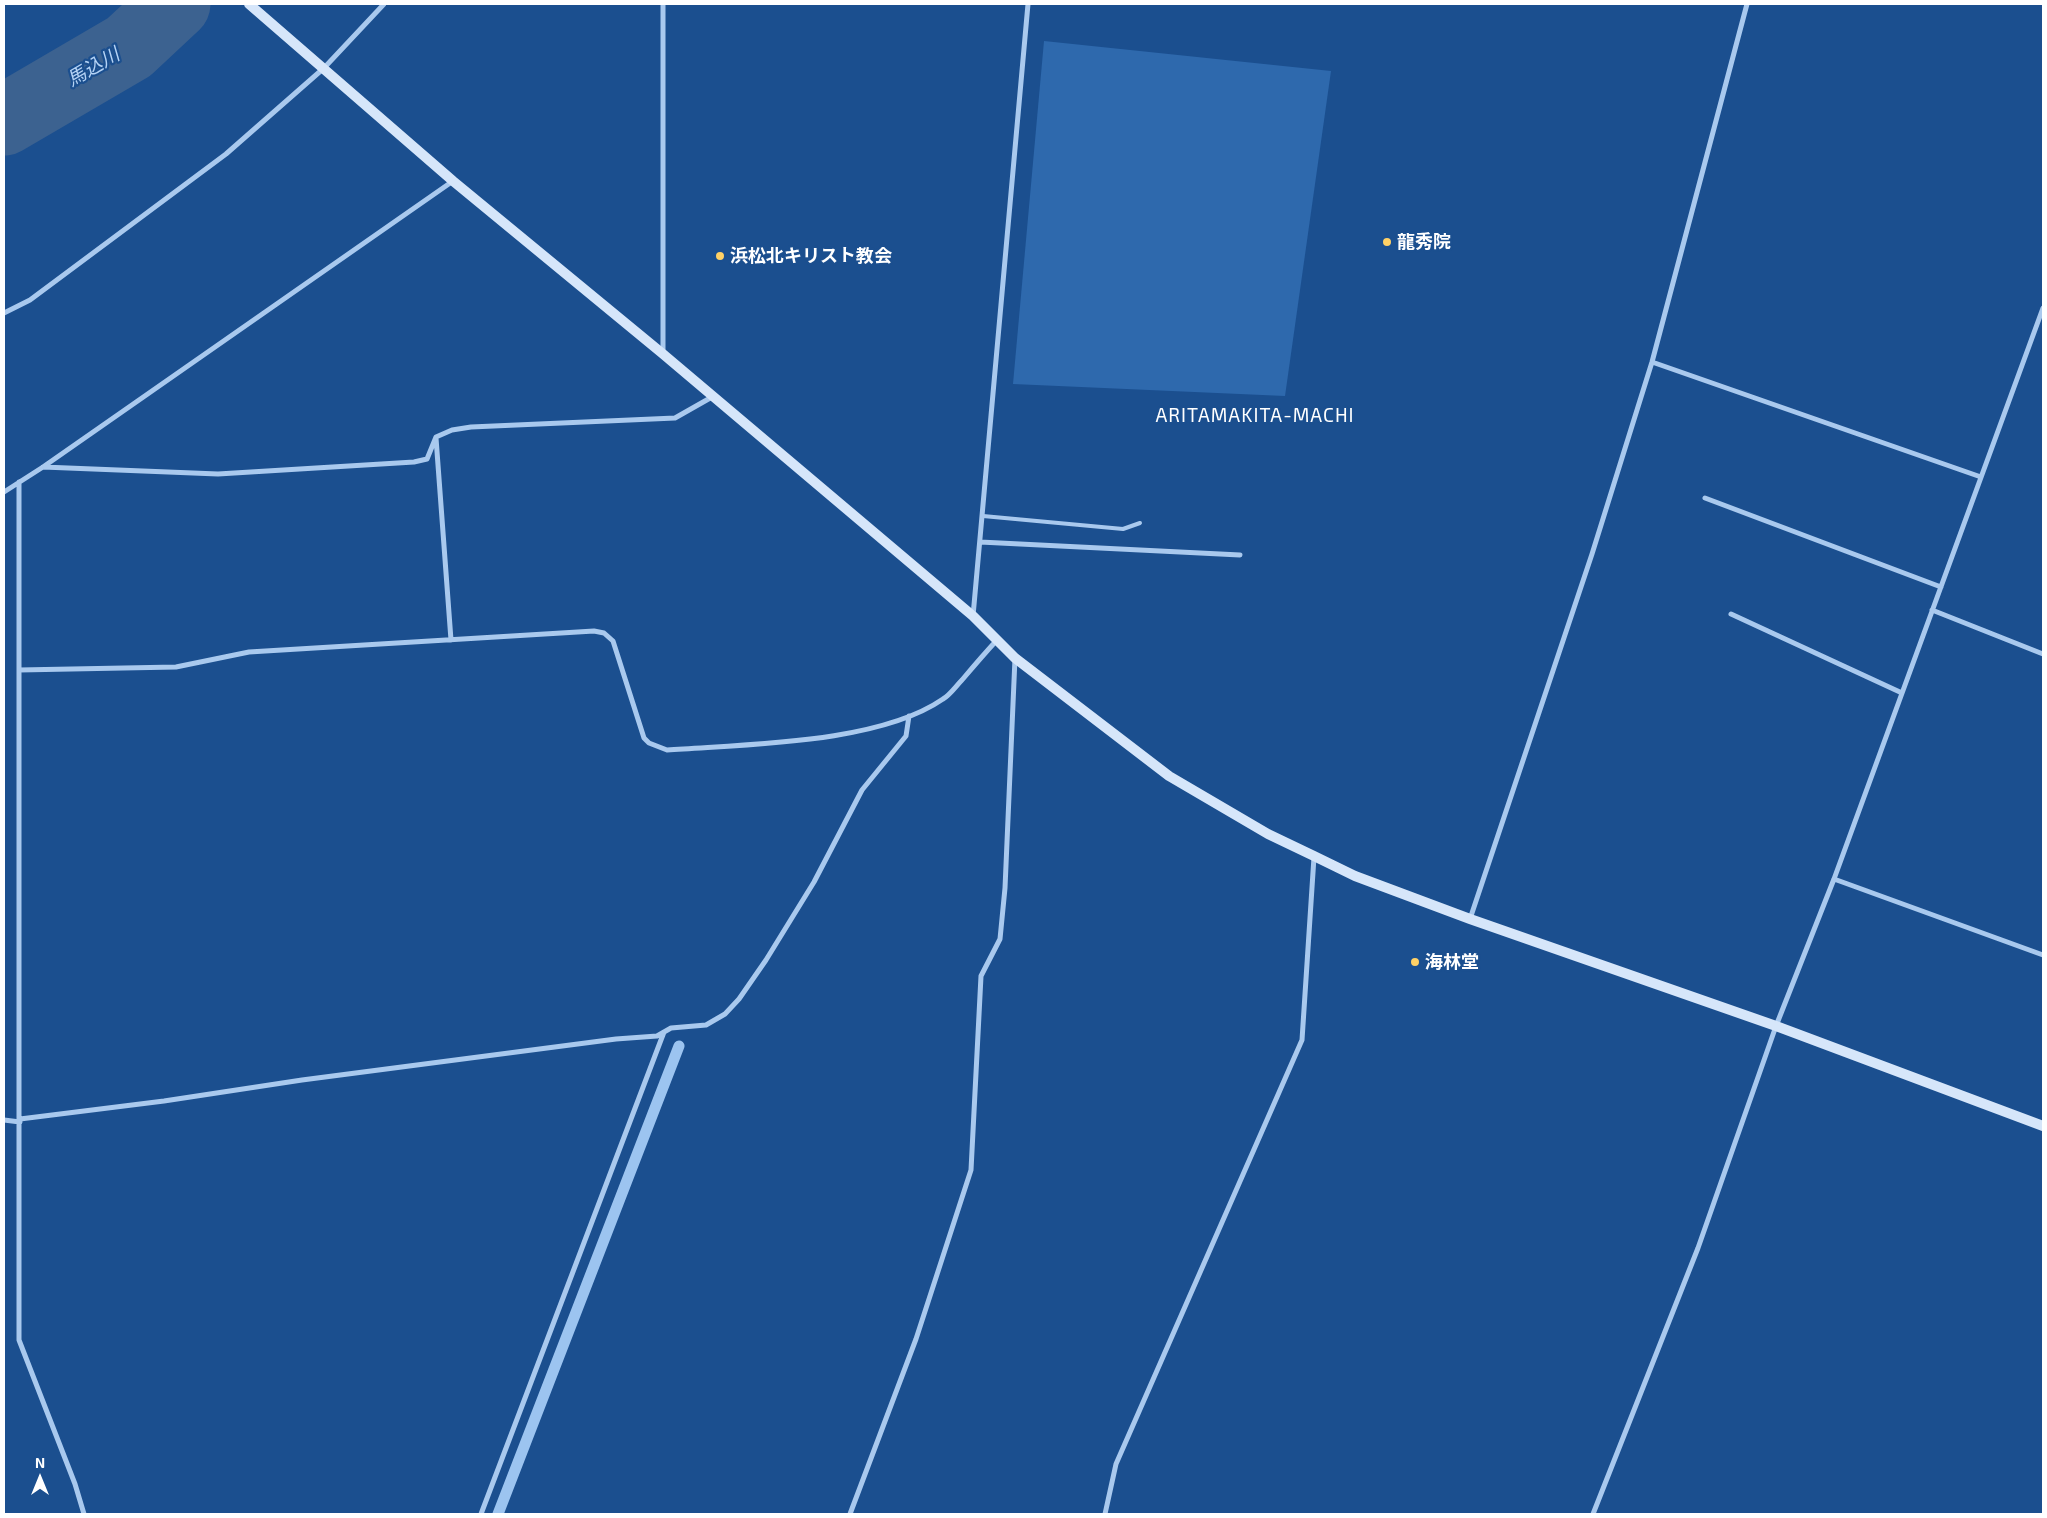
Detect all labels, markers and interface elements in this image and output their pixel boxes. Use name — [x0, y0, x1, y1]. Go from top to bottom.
water label: 馬込川 — [63, 43, 123, 91]
place label: 龍秀院 — [1397, 231, 1451, 253]
marker: 龍秀院 — [1381, 236, 1393, 248]
place label: 浜松北キリスト教会 — [730, 245, 892, 267]
marker: 浜松北キリスト教会 — [714, 250, 726, 262]
district label: ARITAMAKITA-MACHI — [1153, 405, 1357, 427]
place label: 海林堂 — [1425, 951, 1479, 973]
marker: 海林堂 — [1409, 956, 1421, 968]
north arrow — [15, 1453, 65, 1503]
text: N — [35, 1454, 45, 1471]

